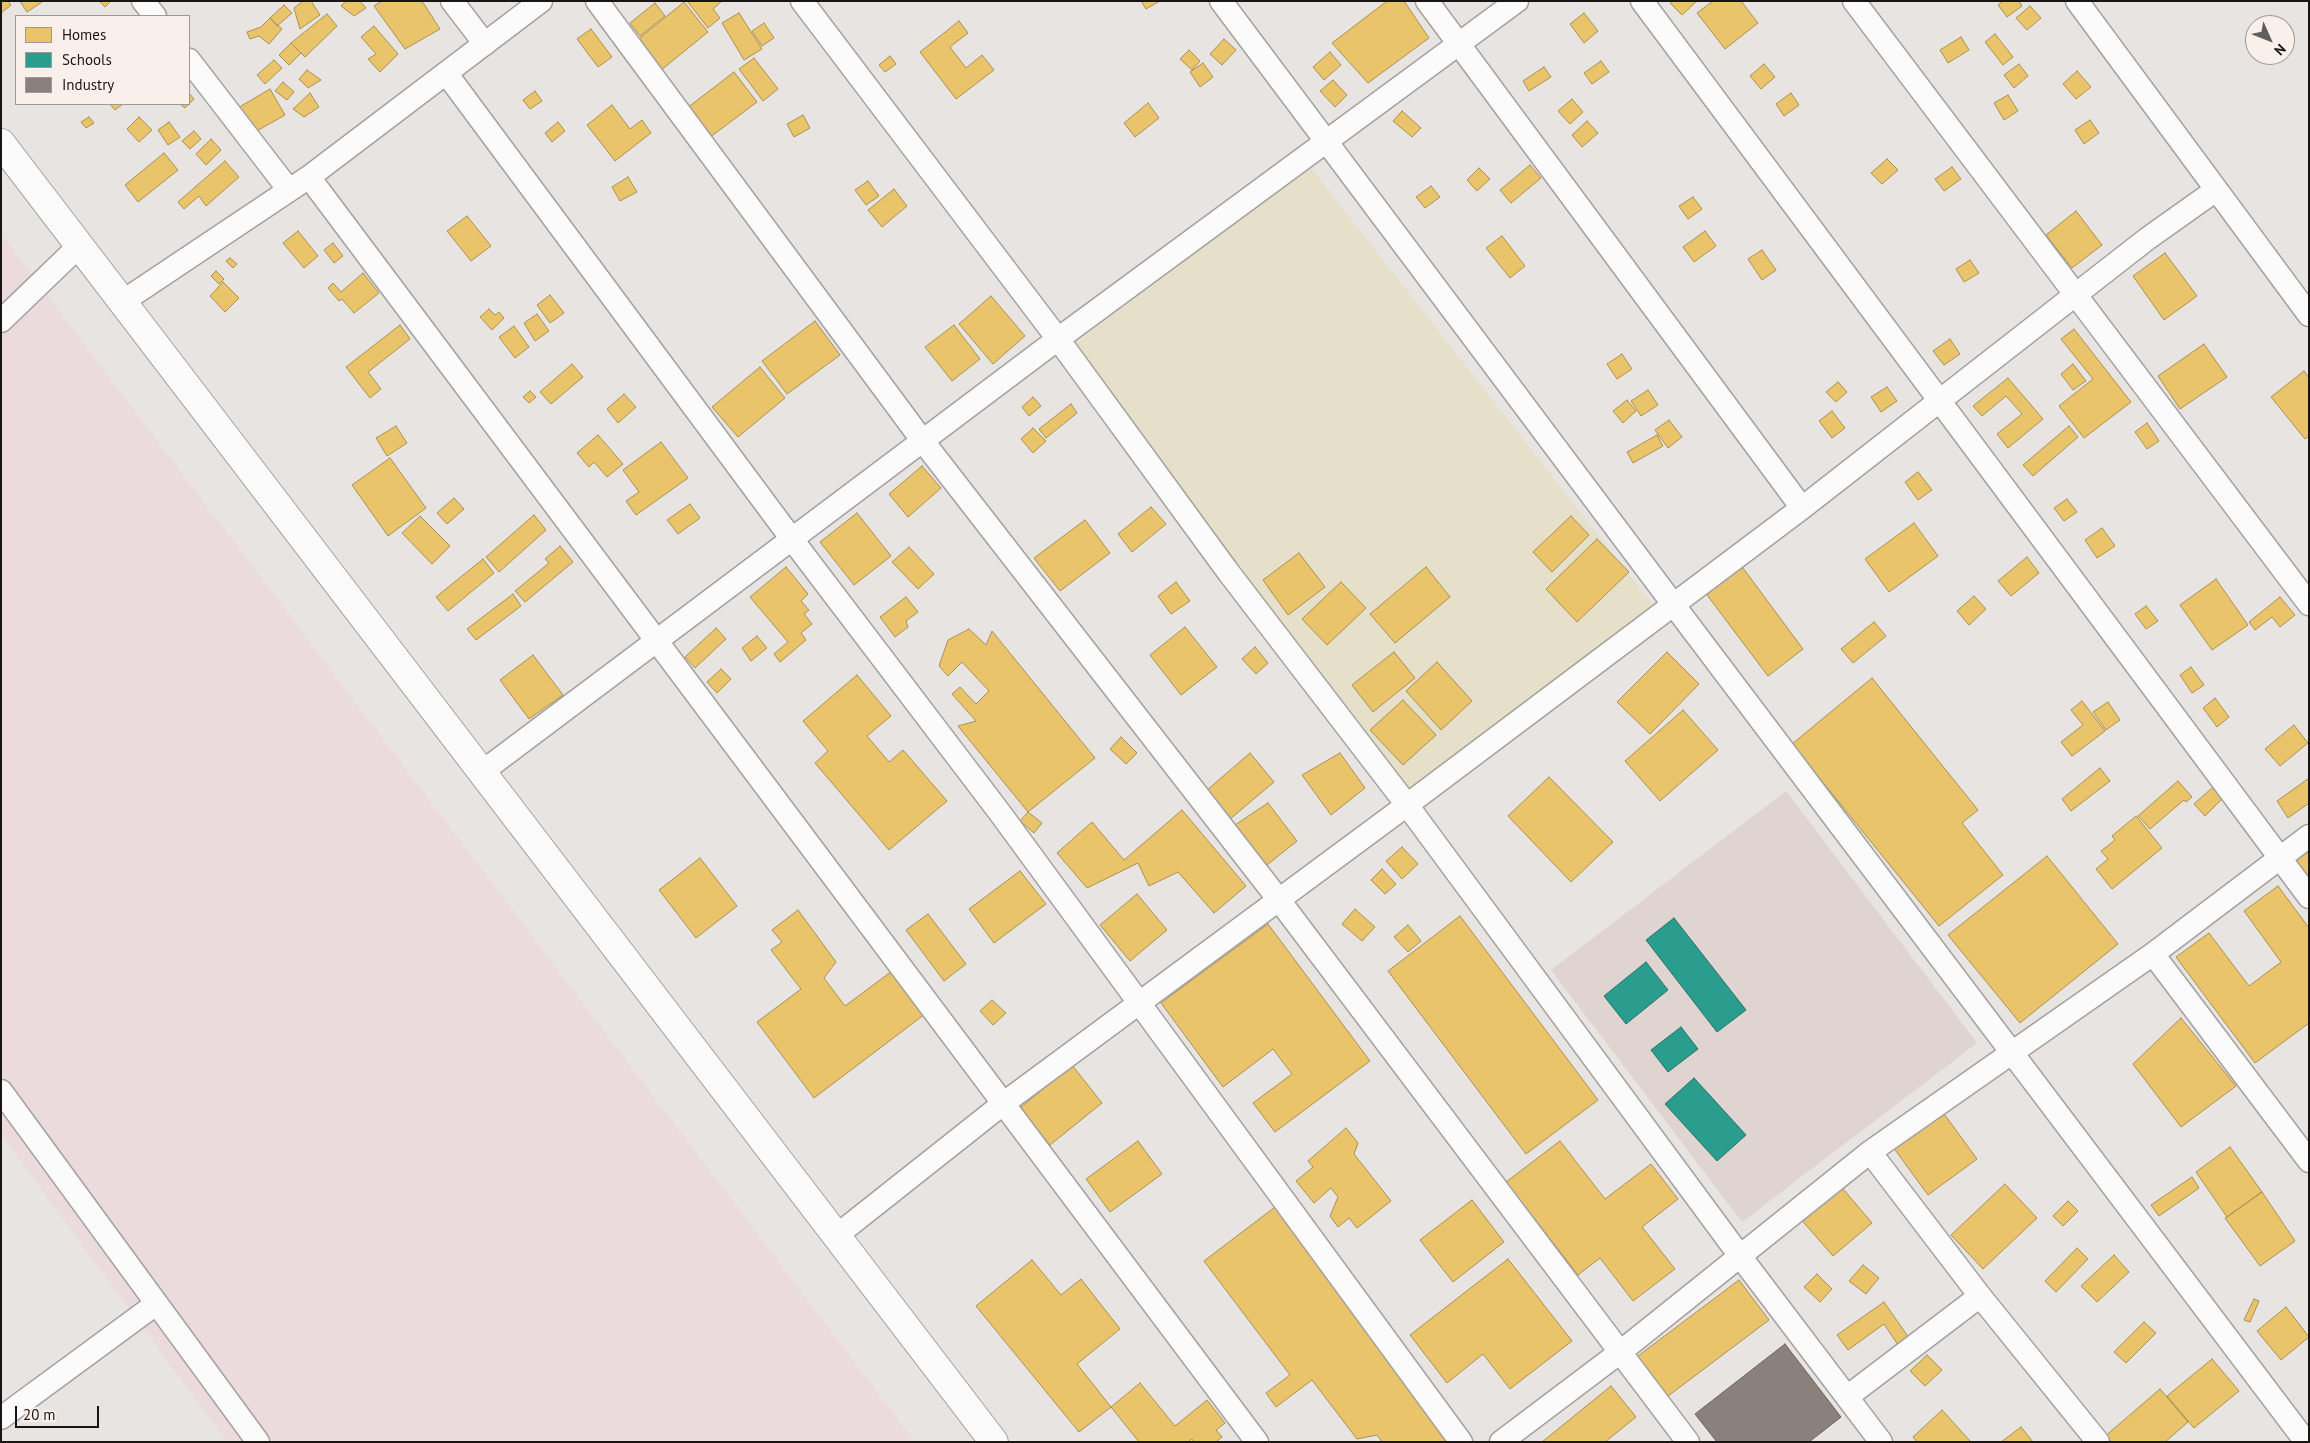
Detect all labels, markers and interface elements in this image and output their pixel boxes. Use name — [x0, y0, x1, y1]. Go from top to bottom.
legend — [15, 15, 190, 105]
north arrow — [2245, 15, 2295, 65]
text: Homes — [62, 25, 106, 44]
text: N — [2270, 40, 2290, 59]
text: Schools — [62, 50, 112, 69]
text: Industry — [62, 75, 114, 94]
scale bar — [18, 1396, 101, 1428]
text: 20 m — [23, 1405, 56, 1424]

